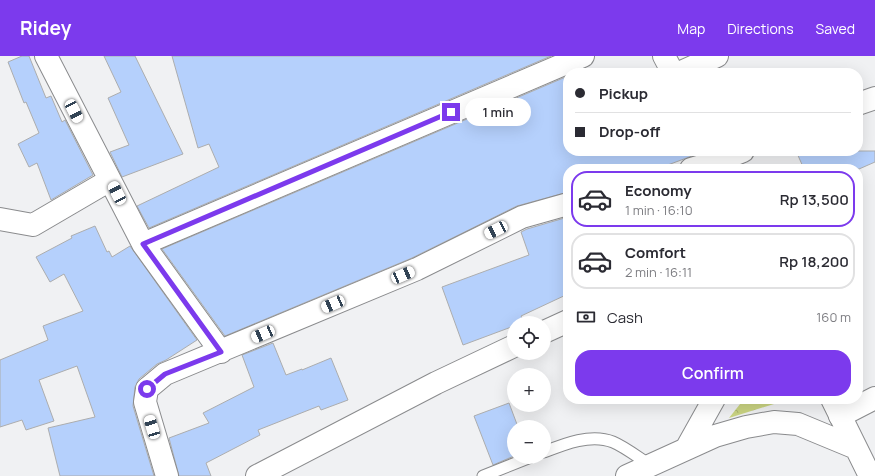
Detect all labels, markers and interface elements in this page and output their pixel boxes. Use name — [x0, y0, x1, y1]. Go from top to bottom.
text: Ridey — [20, 15, 71, 41]
text: Map — [677, 19, 705, 38]
text: Directions — [727, 19, 794, 38]
text: Saved — [816, 19, 855, 38]
text: Pickup — [599, 83, 648, 104]
car — [63, 98, 85, 124]
callout: 1 min — [465, 98, 531, 126]
route end — [442, 103, 460, 121]
text: 1 min — [483, 103, 514, 121]
text: Drop-off — [599, 121, 660, 142]
car — [106, 180, 128, 206]
text: Economy — [625, 180, 692, 201]
icon: car — [577, 181, 613, 217]
text: Rp 13,500 — [780, 189, 849, 210]
text: 1 min · 16:10 — [625, 201, 693, 219]
car — [483, 219, 509, 241]
text: Comfort — [625, 242, 686, 263]
icon: car — [577, 243, 613, 279]
text: Rp 18,200 — [779, 251, 849, 272]
text: 2 min · 16:11 — [625, 263, 692, 281]
car — [390, 265, 416, 285]
car — [320, 294, 346, 314]
icon: cash — [575, 306, 597, 328]
text: Cash — [607, 307, 643, 328]
text: 160 m — [816, 308, 851, 326]
map controls — [507, 316, 551, 464]
button: locate — [507, 316, 551, 360]
car — [250, 324, 276, 344]
button: Confirm — [575, 350, 851, 396]
button: + — [507, 368, 551, 412]
route start — [138, 380, 156, 398]
car — [143, 414, 161, 440]
button: − — [507, 420, 551, 464]

